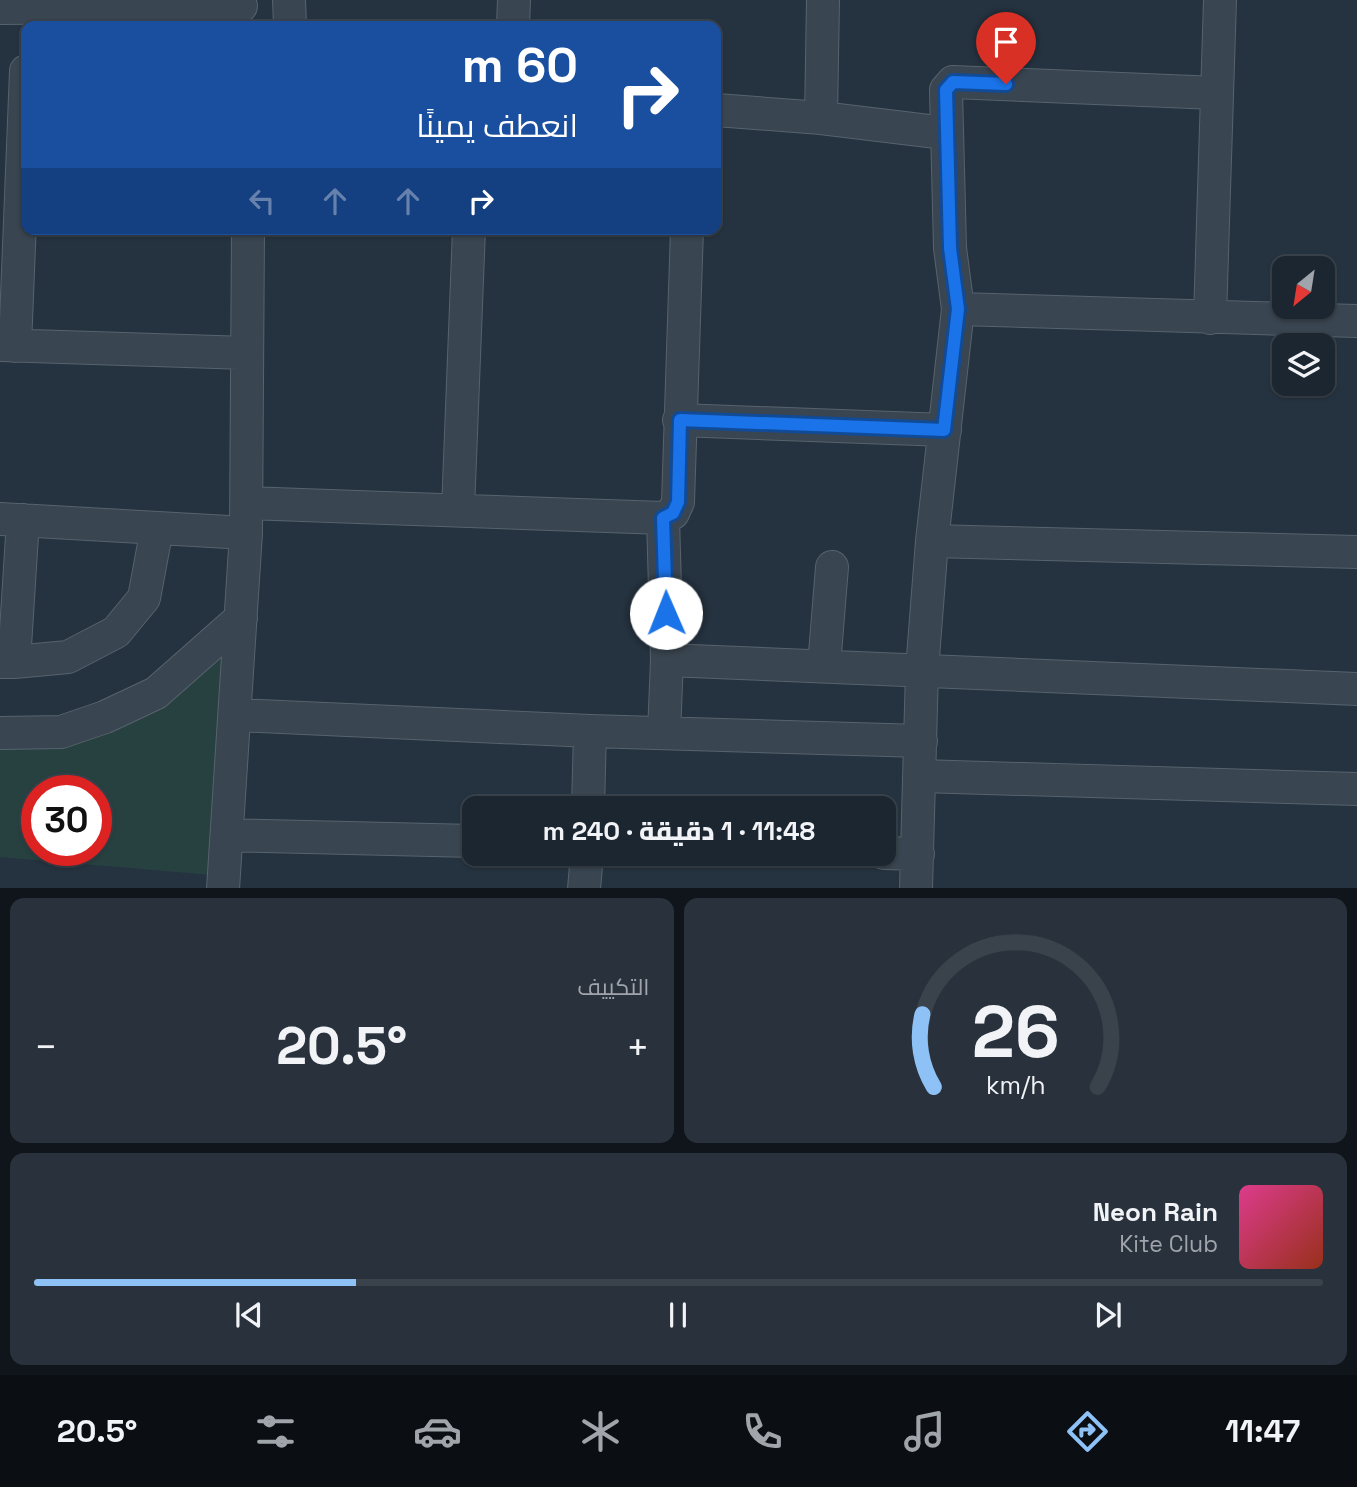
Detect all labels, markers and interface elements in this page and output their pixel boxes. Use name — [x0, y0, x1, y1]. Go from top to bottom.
pin — [976, 12.0, 1036, 84]
icon: arrive — [987, 23, 1025, 61]
text: 60 m — [462, 34, 578, 96]
icon: right — [602, 49, 693, 140]
text: انعطف يمينًا — [416, 106, 578, 146]
icon: left — [243, 182, 281, 220]
icon: ahead — [316, 182, 354, 220]
icon: ahead — [389, 182, 427, 220]
icon: right — [462, 182, 500, 220]
north arrow — [1272, 256, 1335, 318]
map controls — [1272, 256, 1335, 396]
button: layers — [1272, 333, 1335, 396]
position arrow — [629, 576, 703, 650]
speed limit sign: 30 — [21, 775, 112, 866]
text: 11:48 · 1 دقيقة · 240 m — [543, 814, 815, 848]
text: التكييف — [577, 972, 650, 1002]
text: 26 — [971, 985, 1059, 1078]
text: 20.5° — [276, 1013, 407, 1079]
text: − — [34, 1023, 58, 1071]
text: + — [626, 1023, 650, 1071]
text: km/h — [985, 1068, 1045, 1100]
text: Neon Rain — [1093, 1195, 1218, 1229]
text: Kite Club — [1119, 1229, 1218, 1259]
icon: previous — [230, 1296, 268, 1334]
icon: pause — [659, 1296, 697, 1334]
icon: next — [1089, 1296, 1127, 1334]
icon: filters — [251, 1407, 300, 1456]
icon: car — [413, 1407, 462, 1456]
icon: climate — [576, 1407, 625, 1456]
icon: phone — [738, 1407, 787, 1456]
icon: music — [900, 1407, 949, 1456]
icon: directions — [1063, 1407, 1112, 1456]
text: 20.5° — [57, 1411, 137, 1451]
text: 11:47 — [1225, 1411, 1300, 1451]

